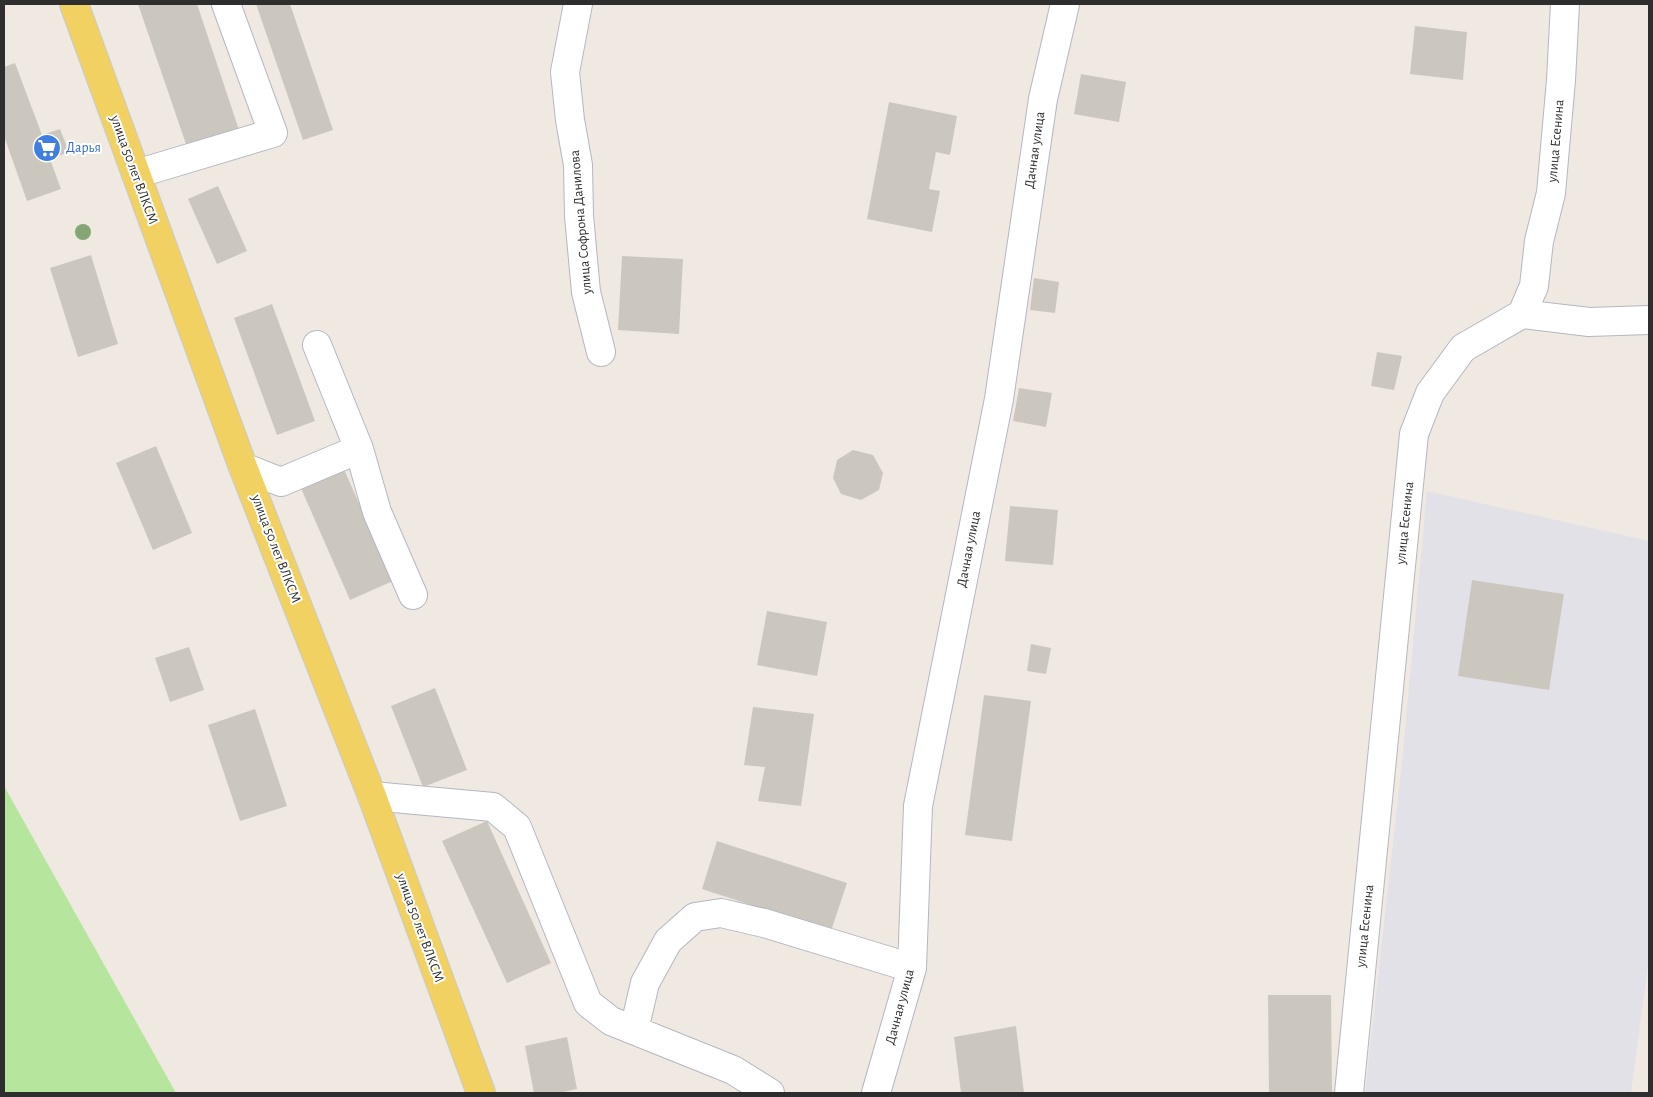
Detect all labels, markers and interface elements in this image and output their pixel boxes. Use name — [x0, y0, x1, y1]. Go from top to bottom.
street label: улица Есенина — [1545, 98, 1567, 184]
street label: Дачная улица — [1023, 110, 1047, 189]
street label: улица 50 лет ВЛКСМ — [107, 113, 160, 226]
supermarket icon: Дарья — [32, 133, 62, 163]
place label: Дарья — [66, 141, 101, 155]
street label: улица Софрона Данилова — [568, 149, 594, 296]
street label: улица Есенина — [1394, 480, 1416, 566]
street label: улица 50 лет ВЛКСМ — [249, 492, 303, 605]
street label: Дачная улица — [955, 509, 983, 588]
street label: улица 50 лет ВЛКСМ — [393, 871, 446, 984]
street label: улица Есенина — [1354, 883, 1376, 969]
street label: Дачная улица — [883, 967, 917, 1046]

